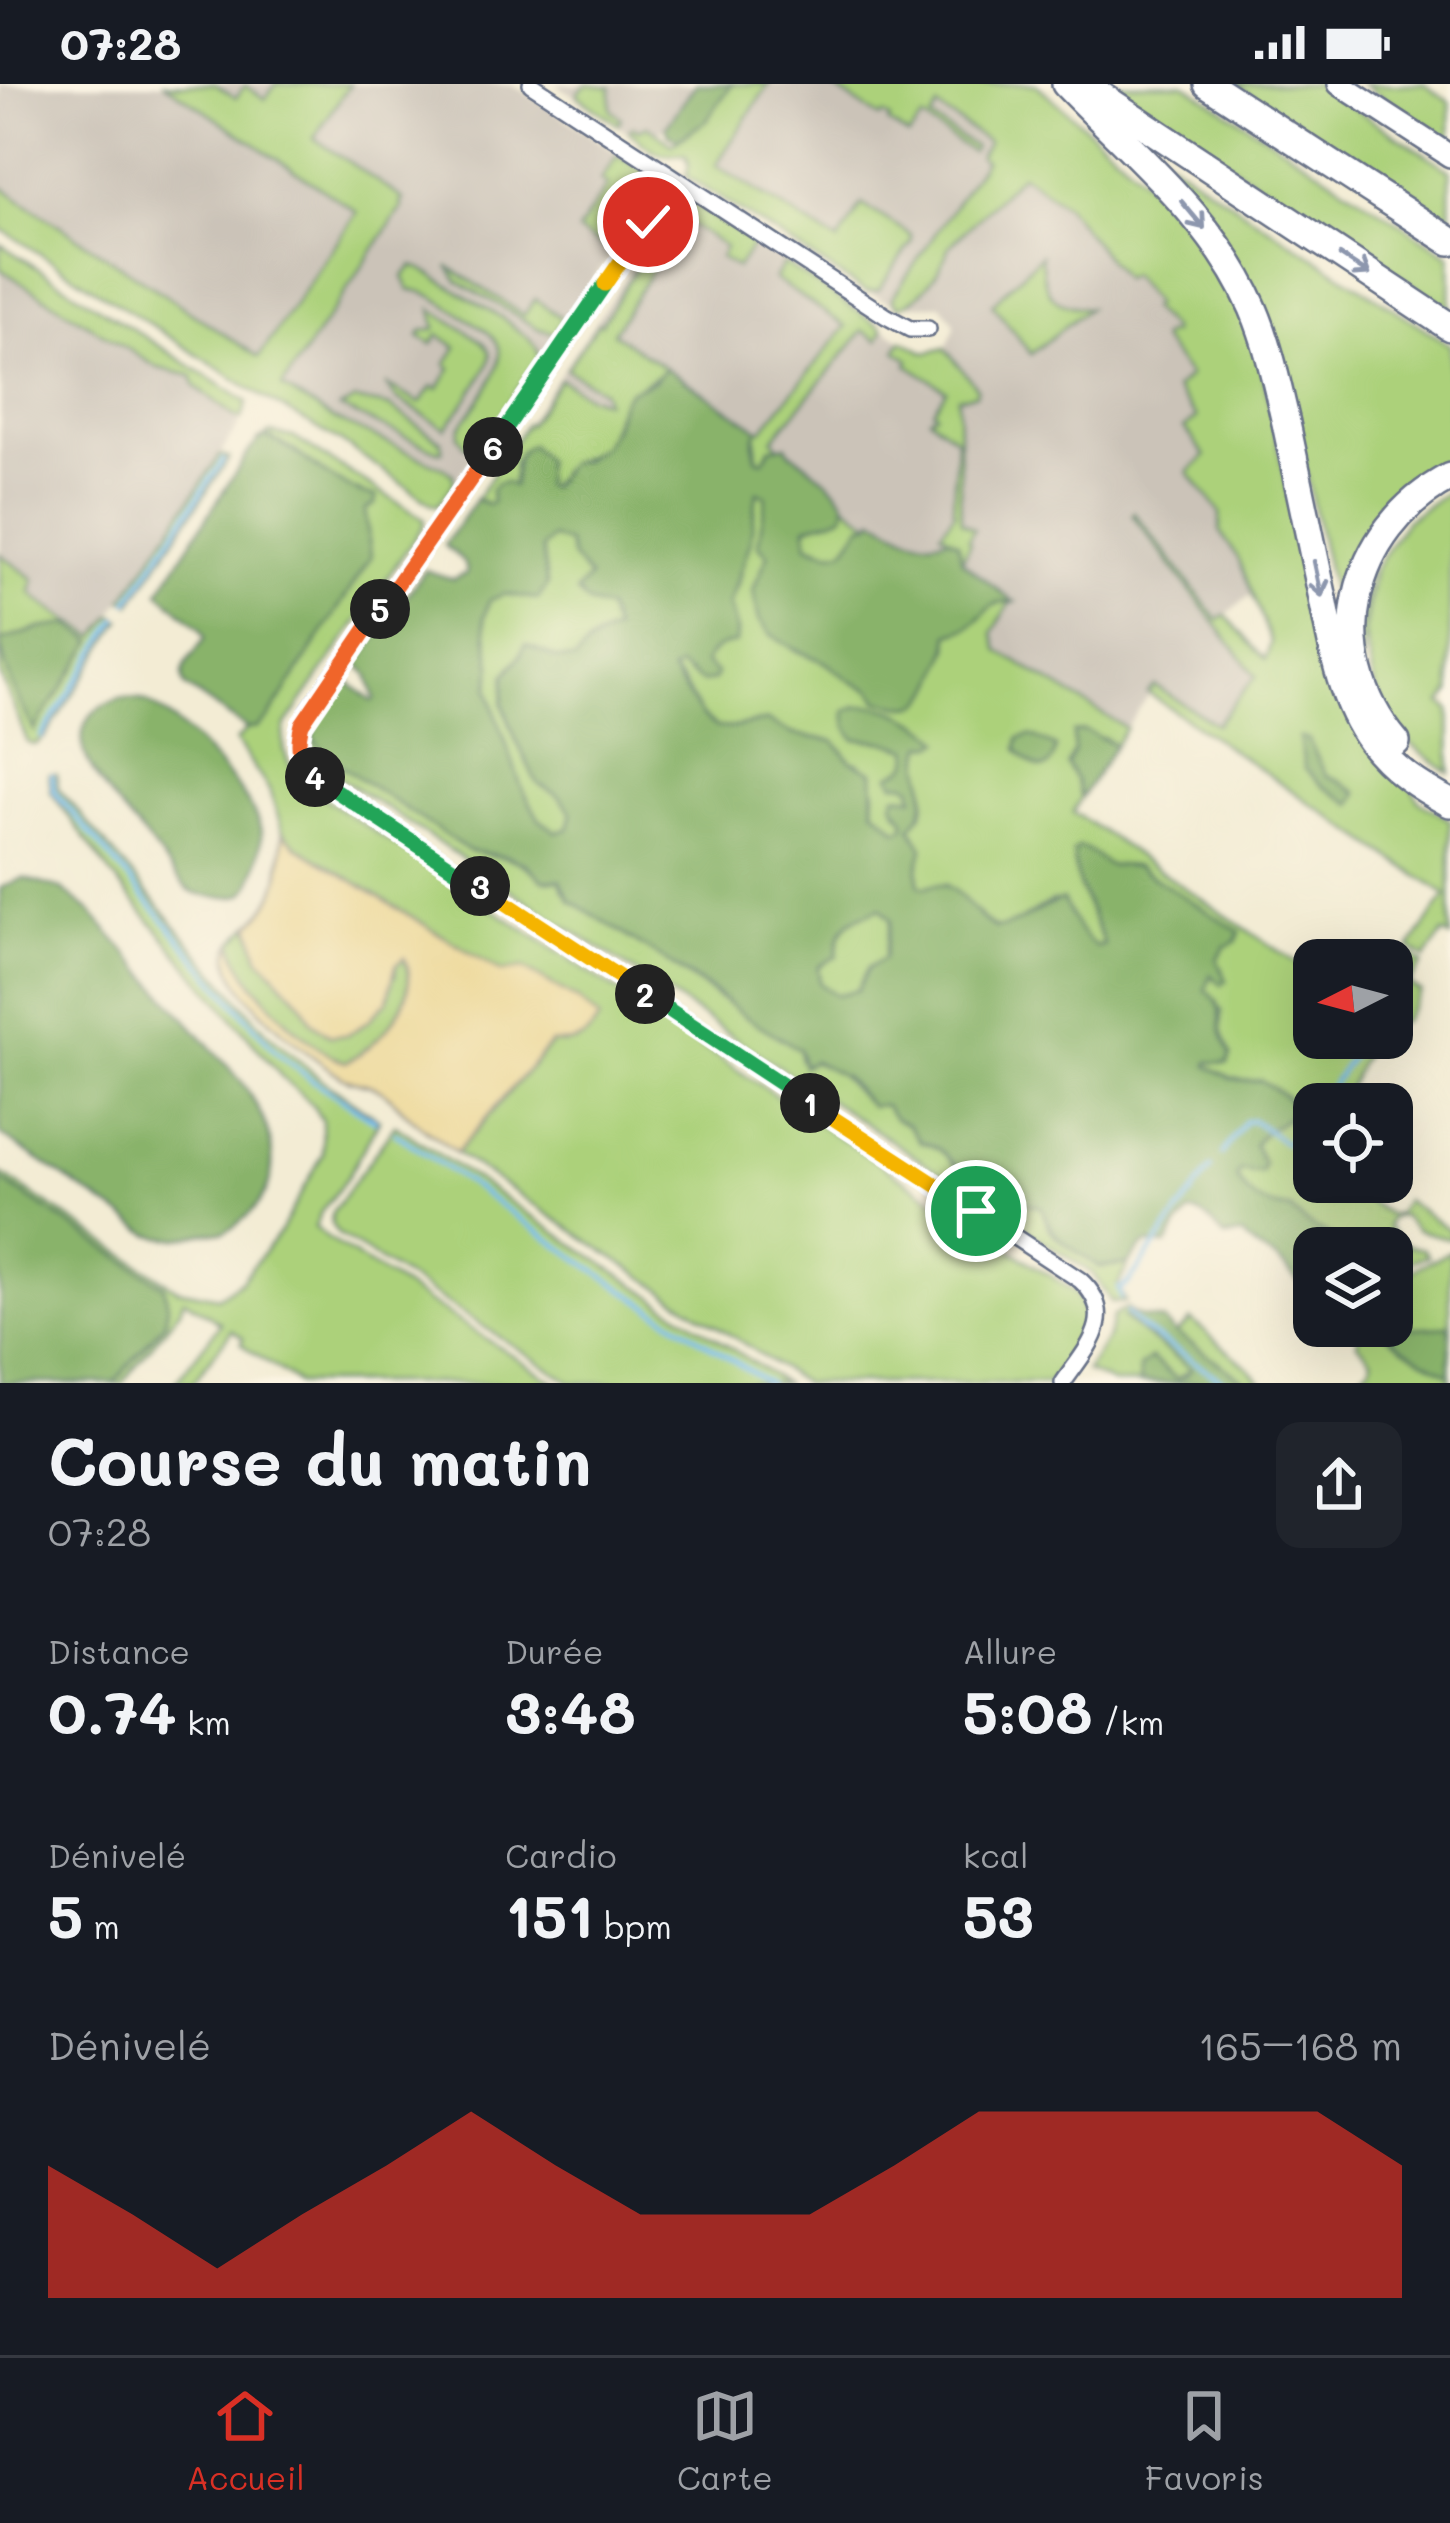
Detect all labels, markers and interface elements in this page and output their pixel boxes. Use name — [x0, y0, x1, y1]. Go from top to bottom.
text: 07:28 — [60, 13, 181, 71]
pin — [597, 171, 699, 273]
icon: check — [615, 189, 681, 255]
one-way arrow — [1179, 199, 1207, 230]
one-way arrow — [1338, 253, 1372, 278]
pin: 6 — [463, 417, 523, 477]
text: 6 — [483, 425, 503, 468]
one-way arrow — [1308, 559, 1331, 597]
pin: 5 — [350, 579, 410, 639]
text: 5 — [370, 587, 390, 630]
pin: 4 — [285, 747, 345, 807]
text: 4 — [305, 755, 325, 798]
pin: 3 — [450, 856, 510, 916]
text: 3 — [470, 864, 490, 907]
north arrow — [1293, 939, 1413, 1059]
map controls — [1293, 939, 1413, 1347]
pin: 2 — [615, 964, 675, 1024]
text: 2 — [636, 972, 654, 1015]
pin: 1 — [780, 1073, 840, 1133]
text: 1 — [803, 1081, 817, 1124]
button: locate — [1293, 1083, 1413, 1203]
pin — [925, 1160, 1027, 1262]
icon: arrive — [943, 1178, 1009, 1244]
button: layers — [1293, 1227, 1413, 1347]
text: Course du matin — [48, 1417, 591, 1503]
button: share — [1276, 1422, 1402, 1548]
text: 07:28 — [48, 1505, 151, 1556]
text: Distance — [48, 1629, 190, 1672]
text: Durée — [505, 1629, 603, 1672]
text: Allure — [963, 1629, 1057, 1672]
text: 0.74 — [48, 1672, 177, 1750]
text: 3:48 — [505, 1672, 636, 1750]
text: 5:08 — [963, 1672, 1093, 1750]
text: km — [177, 1700, 231, 1743]
text: /km — [1093, 1700, 1164, 1743]
text: Dénivelé — [48, 1833, 186, 1876]
text: Cardio — [505, 1833, 617, 1876]
text: kcal — [963, 1833, 1028, 1876]
text: 5 — [48, 1876, 83, 1954]
text: 151 — [505, 1876, 594, 1954]
text: 53 — [963, 1876, 1034, 1954]
text: m — [83, 1904, 120, 1947]
text: bpm — [594, 1904, 672, 1947]
text: Dénivelé — [48, 2019, 211, 2070]
text: 165–168 m — [1198, 2019, 1402, 2070]
tab: Accueil — [186, 2383, 305, 2498]
tab: Carte — [677, 2383, 773, 2498]
tab: Favoris — [1145, 2383, 1264, 2498]

